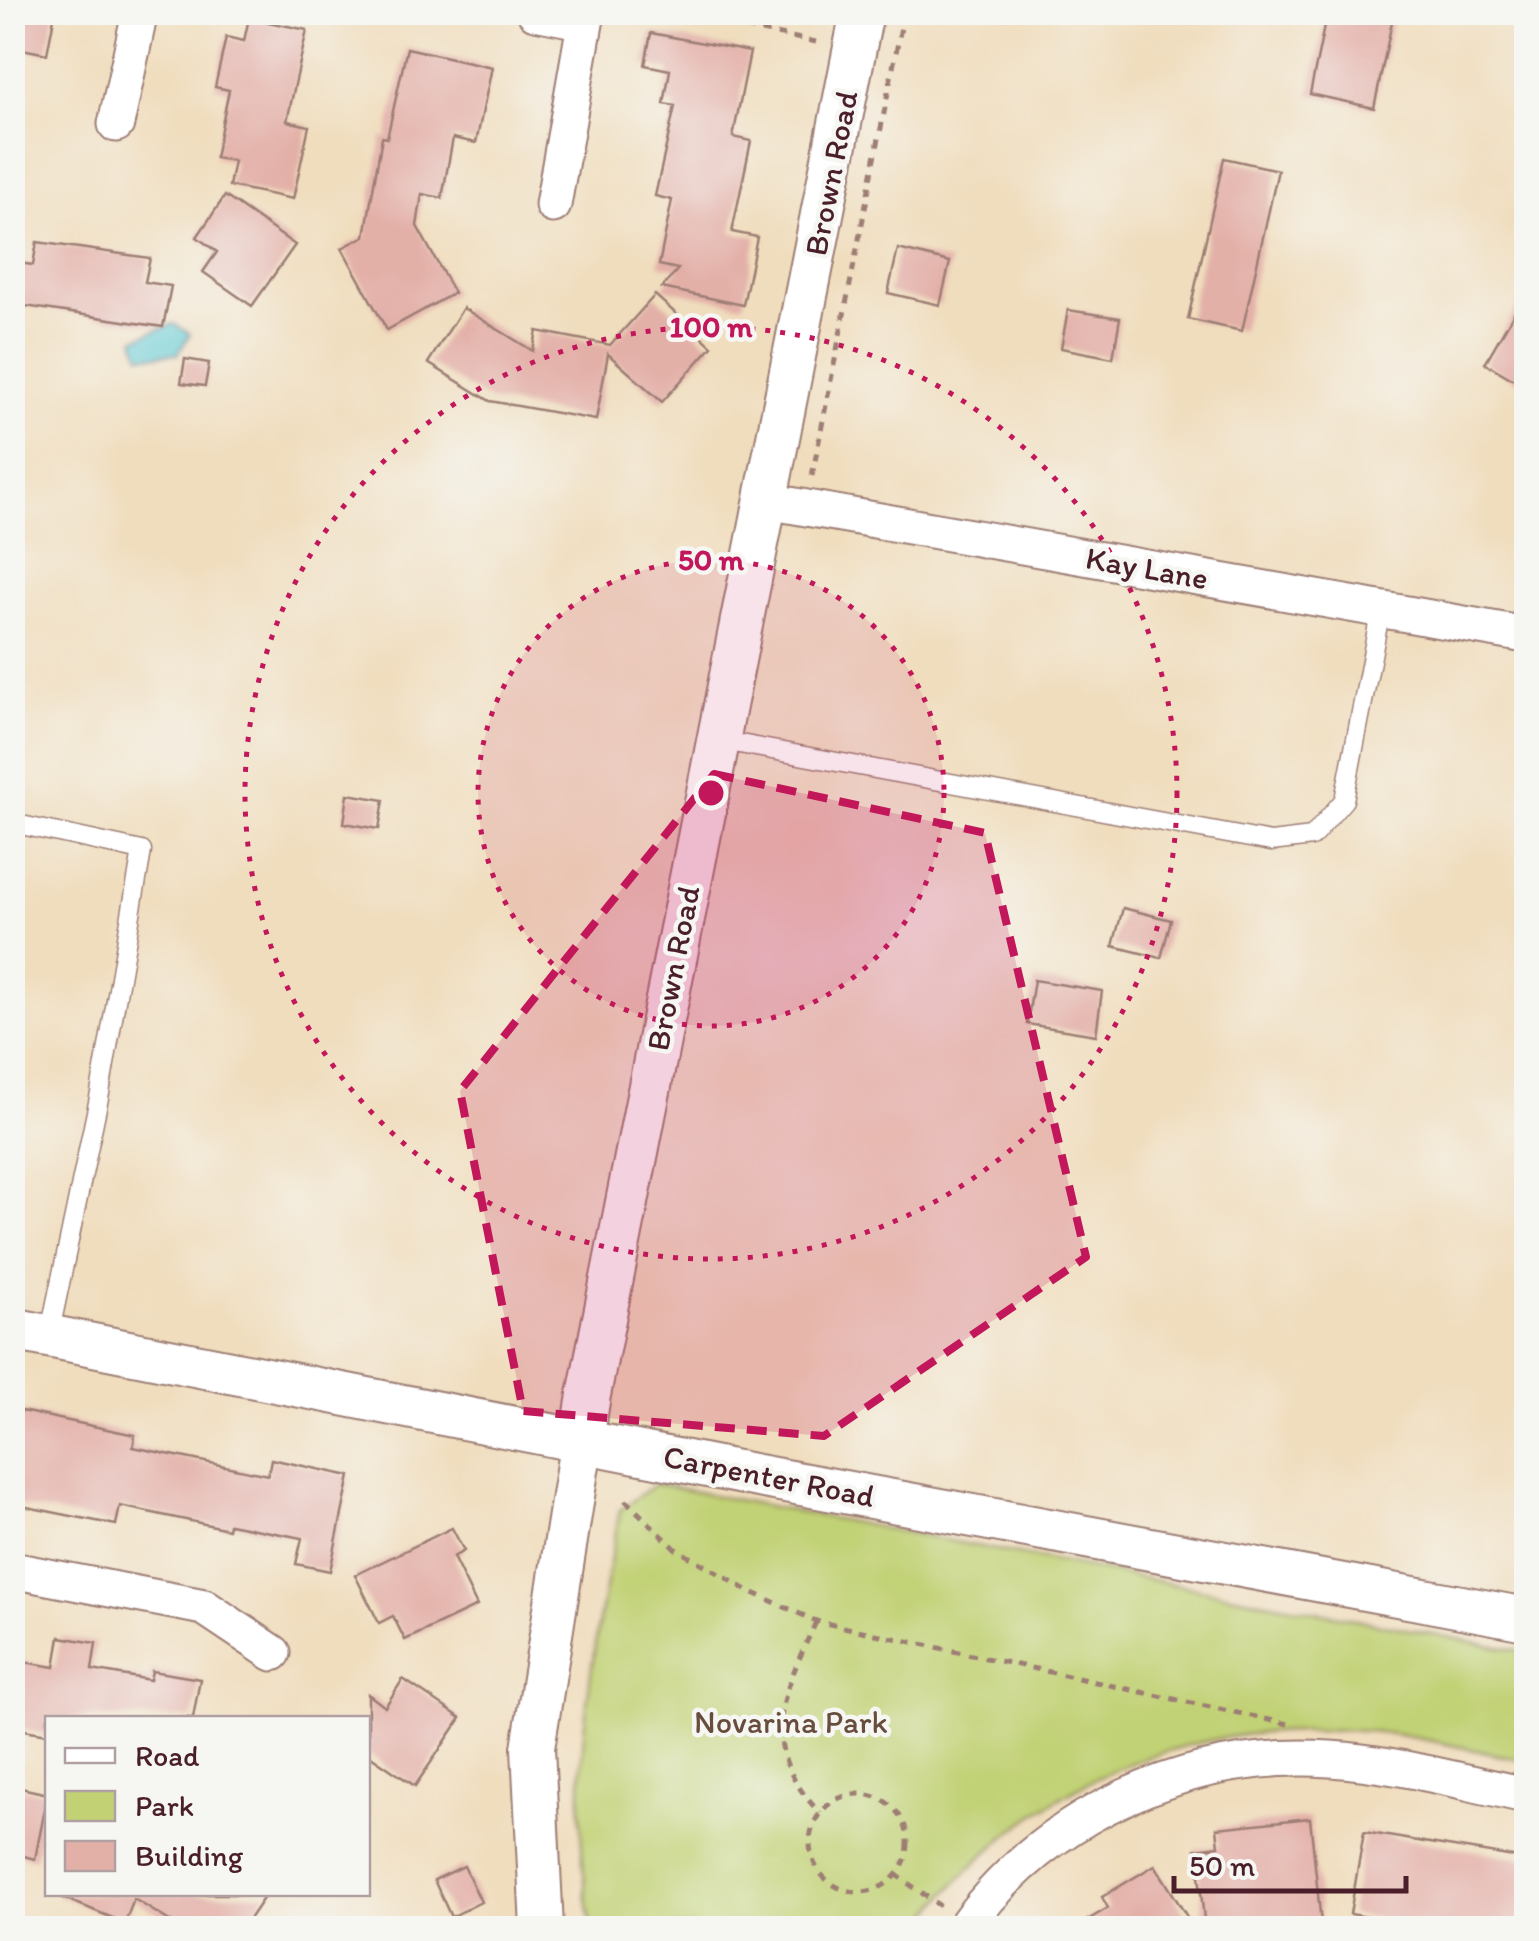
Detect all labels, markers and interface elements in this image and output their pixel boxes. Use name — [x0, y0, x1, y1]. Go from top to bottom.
street label: Brown Road — [796, 87, 866, 259]
text: 100 m — [670, 308, 753, 345]
street label: Kay Lane — [1083, 539, 1211, 597]
text: 50 m — [678, 541, 745, 578]
centre of rings — [693, 775, 729, 811]
street label: Brown Road — [638, 882, 708, 1054]
street label: Carpenter Road — [660, 1437, 878, 1515]
park label: Novarina Park — [694, 1703, 888, 1741]
legend — [45, 1716, 370, 1896]
text: Road — [135, 1737, 200, 1774]
text: Park — [135, 1787, 194, 1824]
scale bar — [1174, 1831, 1406, 1893]
text: Building — [135, 1837, 244, 1874]
text: 50 m — [1189, 1847, 1255, 1884]

